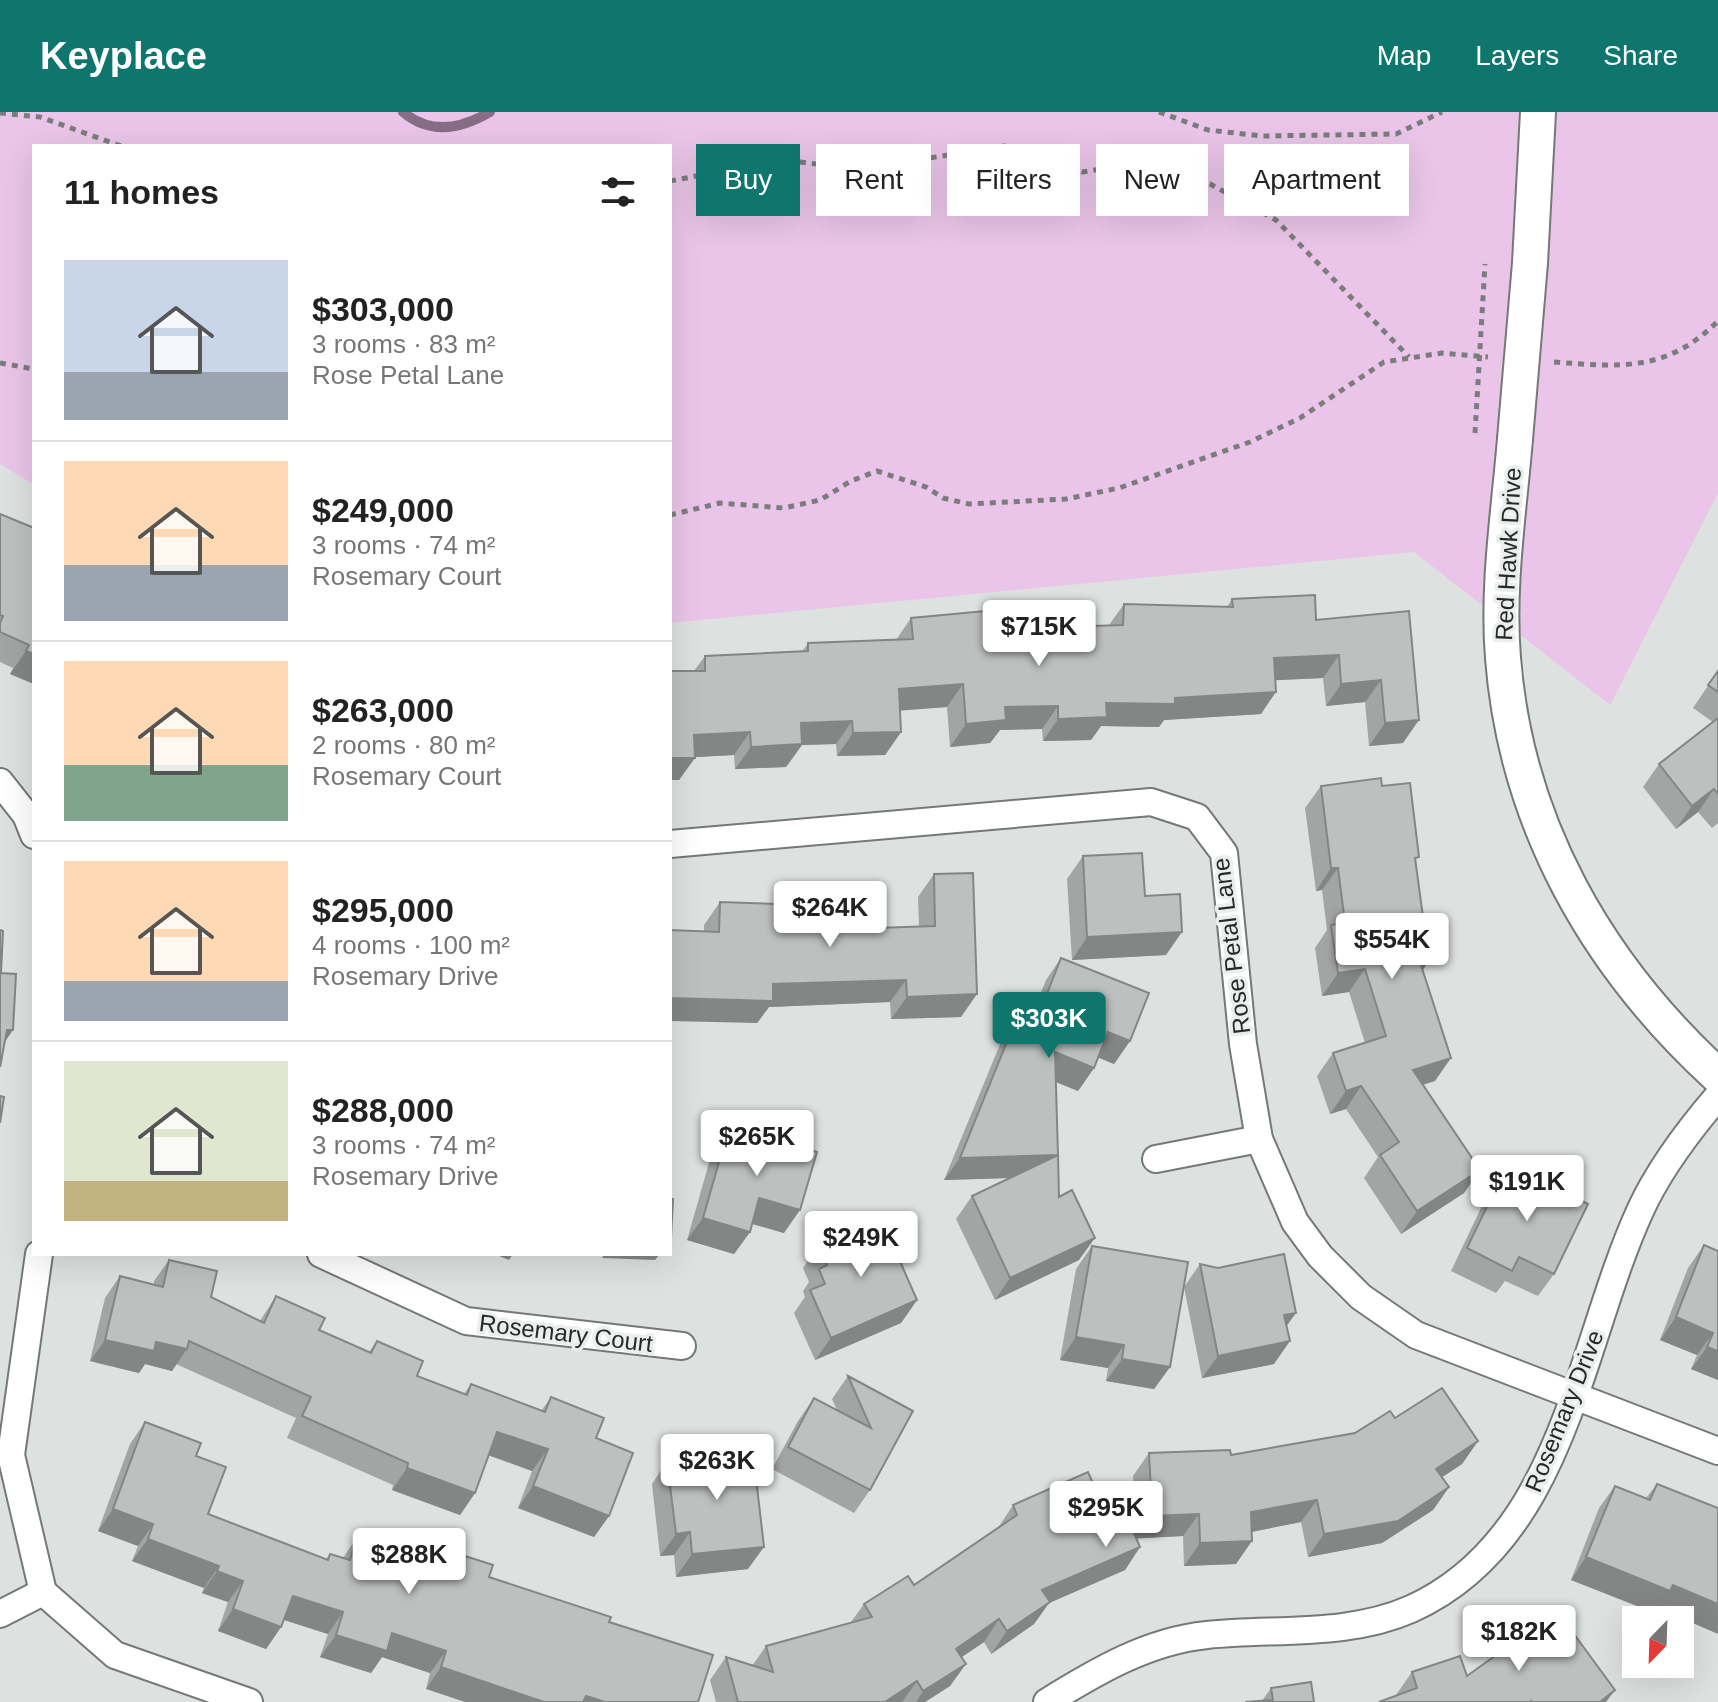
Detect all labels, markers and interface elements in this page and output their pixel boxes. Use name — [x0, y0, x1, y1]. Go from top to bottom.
text: Keyplace — [40, 35, 207, 77]
text: Map — [1377, 40, 1431, 71]
text: Layers — [1475, 40, 1559, 71]
text: Share — [1603, 40, 1678, 71]
chip: Buy — [696, 144, 800, 216]
chip: Rent — [816, 144, 931, 216]
chip: Filters — [947, 144, 1080, 216]
chip: New — [1096, 144, 1208, 216]
chip: Apartment — [1224, 144, 1409, 216]
icon: filters — [596, 170, 640, 214]
text: 11 homes — [64, 173, 219, 211]
text: $303,000 — [312, 290, 454, 328]
icon: home — [128, 292, 224, 388]
text: 3 rooms · 83 m² — [312, 329, 496, 359]
text: Rose Petal Lane — [312, 360, 504, 390]
street label: Red Hawk Drive — [1490, 467, 1526, 641]
text: $249,000 — [312, 491, 454, 529]
icon: home — [128, 493, 224, 589]
text: 3 rooms · 74 m² — [312, 530, 496, 560]
text: Rosemary Court — [312, 561, 501, 591]
pin: $715K — [983, 600, 1095, 668]
text: $715K — [1001, 611, 1077, 641]
text: $263,000 — [312, 691, 454, 729]
icon: home — [128, 693, 224, 789]
text: 2 rooms · 80 m² — [312, 730, 496, 760]
text: Rosemary Court — [312, 761, 501, 791]
street label: Rose Petal Lane — [1207, 856, 1255, 1036]
pin: $264K — [774, 881, 886, 949]
text: $295,000 — [312, 891, 454, 929]
text: $264K — [792, 892, 868, 922]
icon: home — [128, 893, 224, 989]
pin: $554K — [1336, 913, 1448, 981]
text: $554K — [1354, 924, 1430, 954]
text: 4 rooms · 100 m² — [312, 930, 510, 960]
text: Rosemary Drive — [312, 961, 498, 991]
pin: $303K — [993, 992, 1105, 1060]
text: $303K — [1011, 1003, 1087, 1033]
text: $288,000 — [312, 1091, 454, 1129]
icon: home — [128, 1093, 224, 1189]
pin: $265K — [701, 1110, 813, 1178]
text: $265K — [719, 1121, 795, 1151]
text: 3 rooms · 74 m² — [312, 1130, 496, 1160]
pin: $191K — [1471, 1155, 1583, 1223]
text: Rosemary Drive — [312, 1161, 498, 1191]
text: $191K — [1489, 1166, 1565, 1196]
pin: $249K — [805, 1211, 917, 1279]
text: $249K — [823, 1222, 899, 1252]
street label: Rosemary Court — [478, 1309, 655, 1357]
street label: Rosemary Drive — [1519, 1326, 1609, 1496]
pin: $263K — [661, 1434, 773, 1502]
text: $263K — [679, 1445, 755, 1475]
pin: $295K — [1050, 1481, 1162, 1549]
text: $295K — [1068, 1492, 1144, 1522]
pin: $288K — [353, 1528, 465, 1596]
text: $288K — [371, 1539, 447, 1569]
pin: $182K — [1463, 1605, 1575, 1673]
north arrow — [1622, 1606, 1694, 1678]
map controls — [1622, 1606, 1694, 1678]
text: $182K — [1481, 1616, 1557, 1646]

